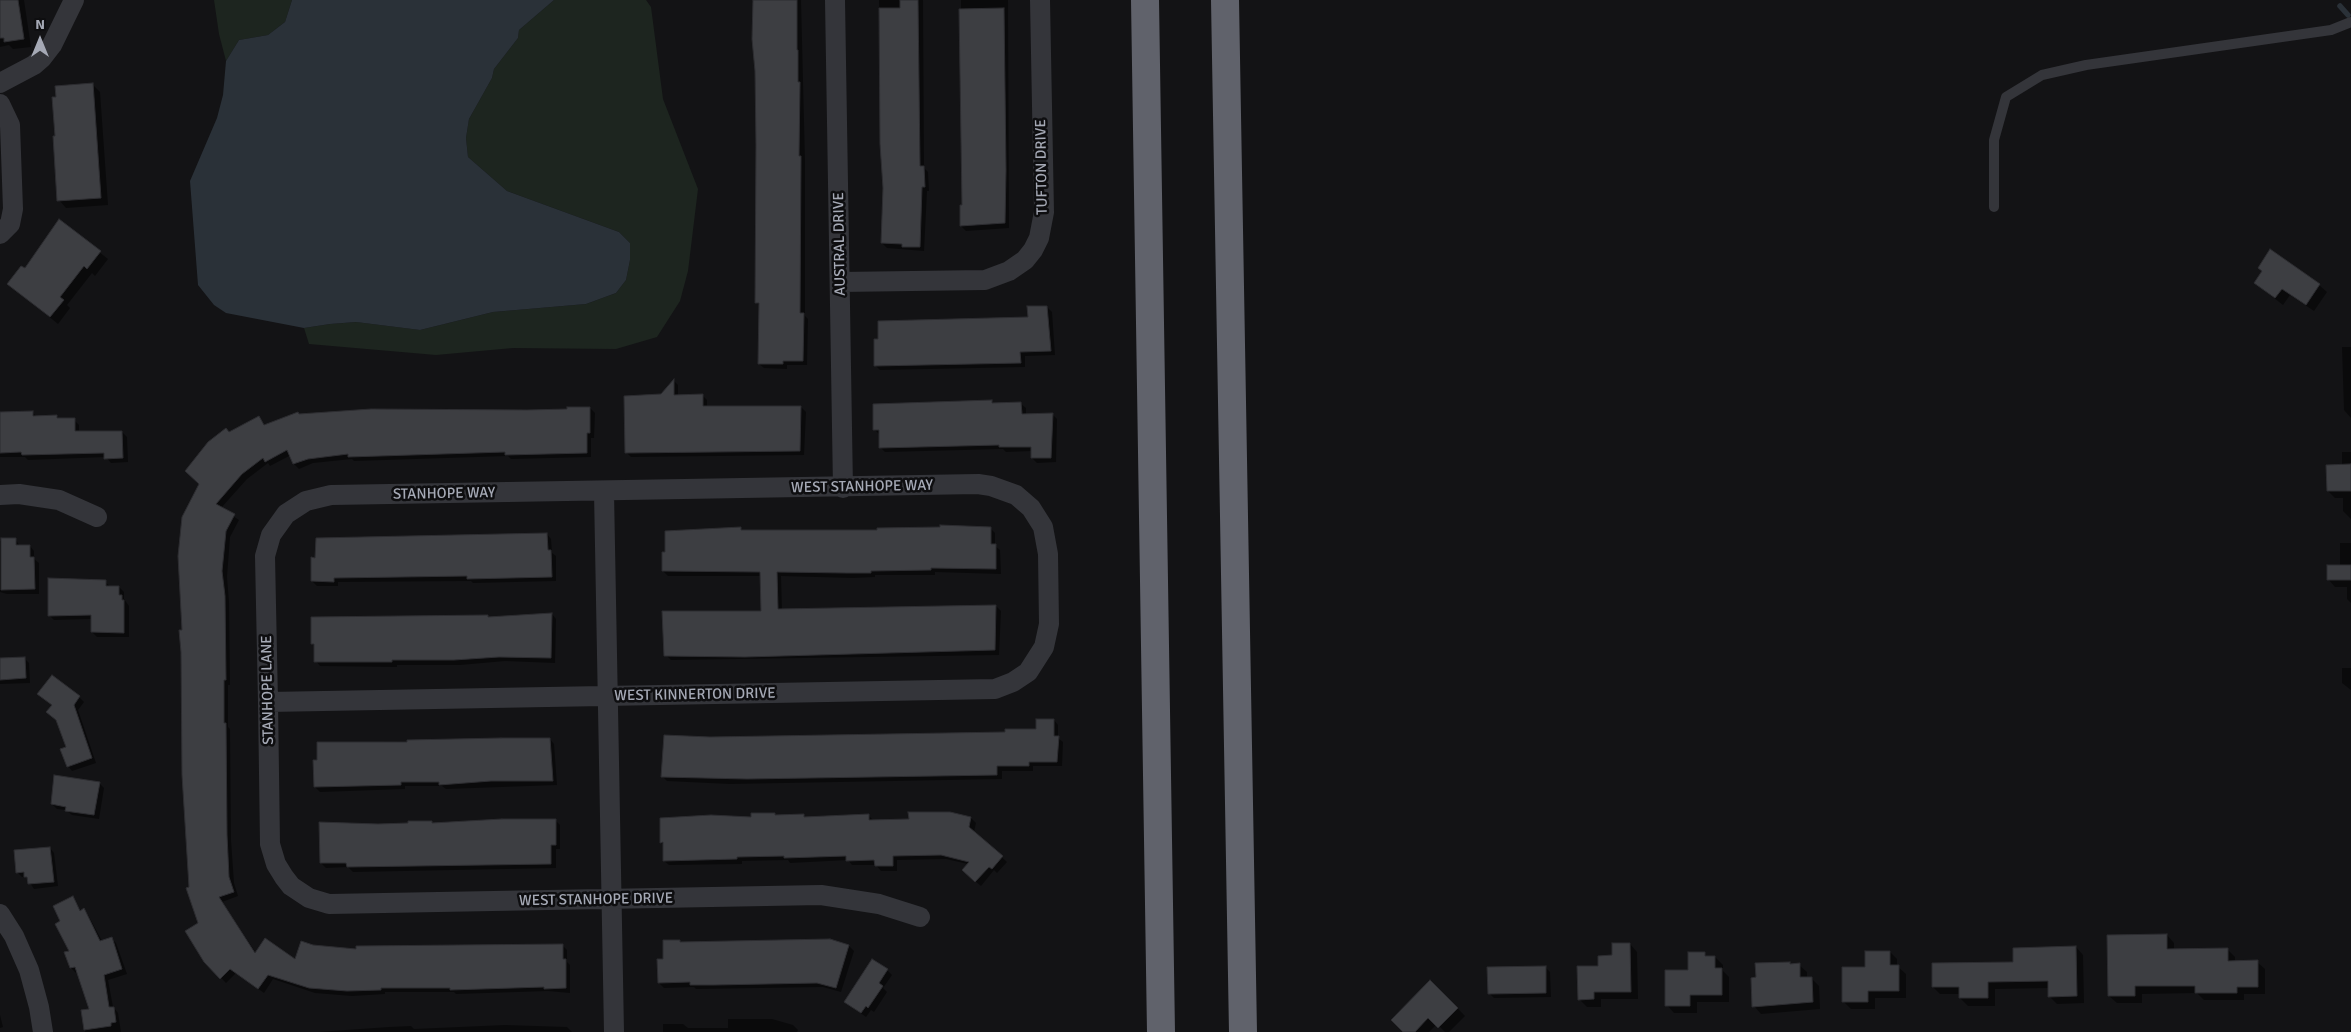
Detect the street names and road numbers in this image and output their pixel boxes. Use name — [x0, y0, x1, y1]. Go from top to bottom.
street label: TUFTON DRIVE — [1032, 119, 1052, 215]
street label: AUSTRAL DRIVE — [830, 192, 850, 296]
street label: WEST STANHOPE WAY — [791, 477, 933, 497]
street label: STANHOPE WAY — [393, 484, 495, 504]
street label: STANHOPE LANE — [258, 635, 278, 745]
street label: WEST KINNERTON DRIVE — [614, 685, 776, 705]
street label: WEST STANHOPE DRIVE — [519, 890, 673, 910]

